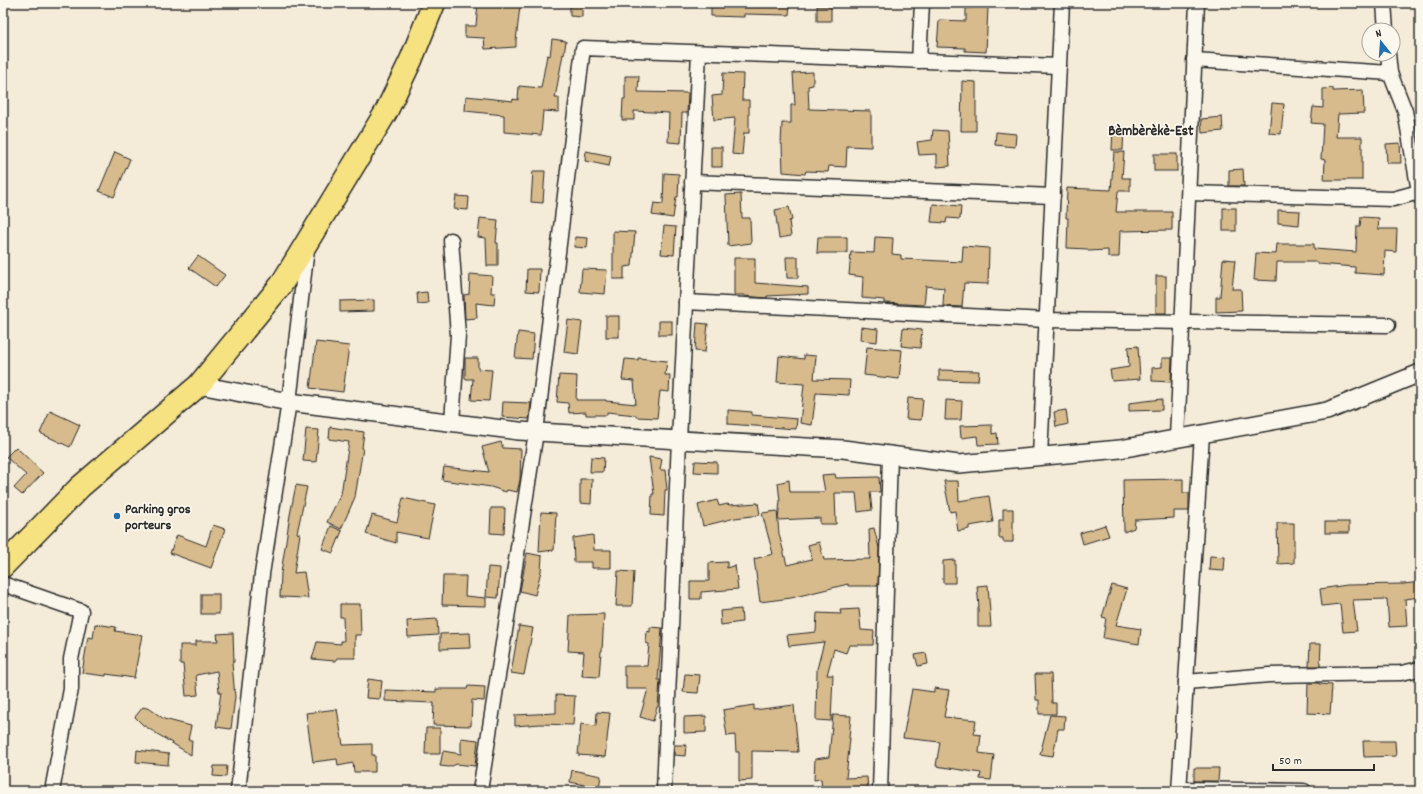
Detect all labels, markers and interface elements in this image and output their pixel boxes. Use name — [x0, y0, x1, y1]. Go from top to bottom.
north arrow — [1361, 22, 1401, 62]
text: N — [1374, 26, 1384, 43]
district label: Bèmbèrèkè-Est — [1108, 121, 1194, 143]
place label: Parking gros porteurs — [125, 500, 191, 536]
marker: Parking gros porteurs — [112, 511, 122, 521]
scale bar — [1273, 746, 1374, 772]
text: 50 m — [1279, 753, 1302, 770]

